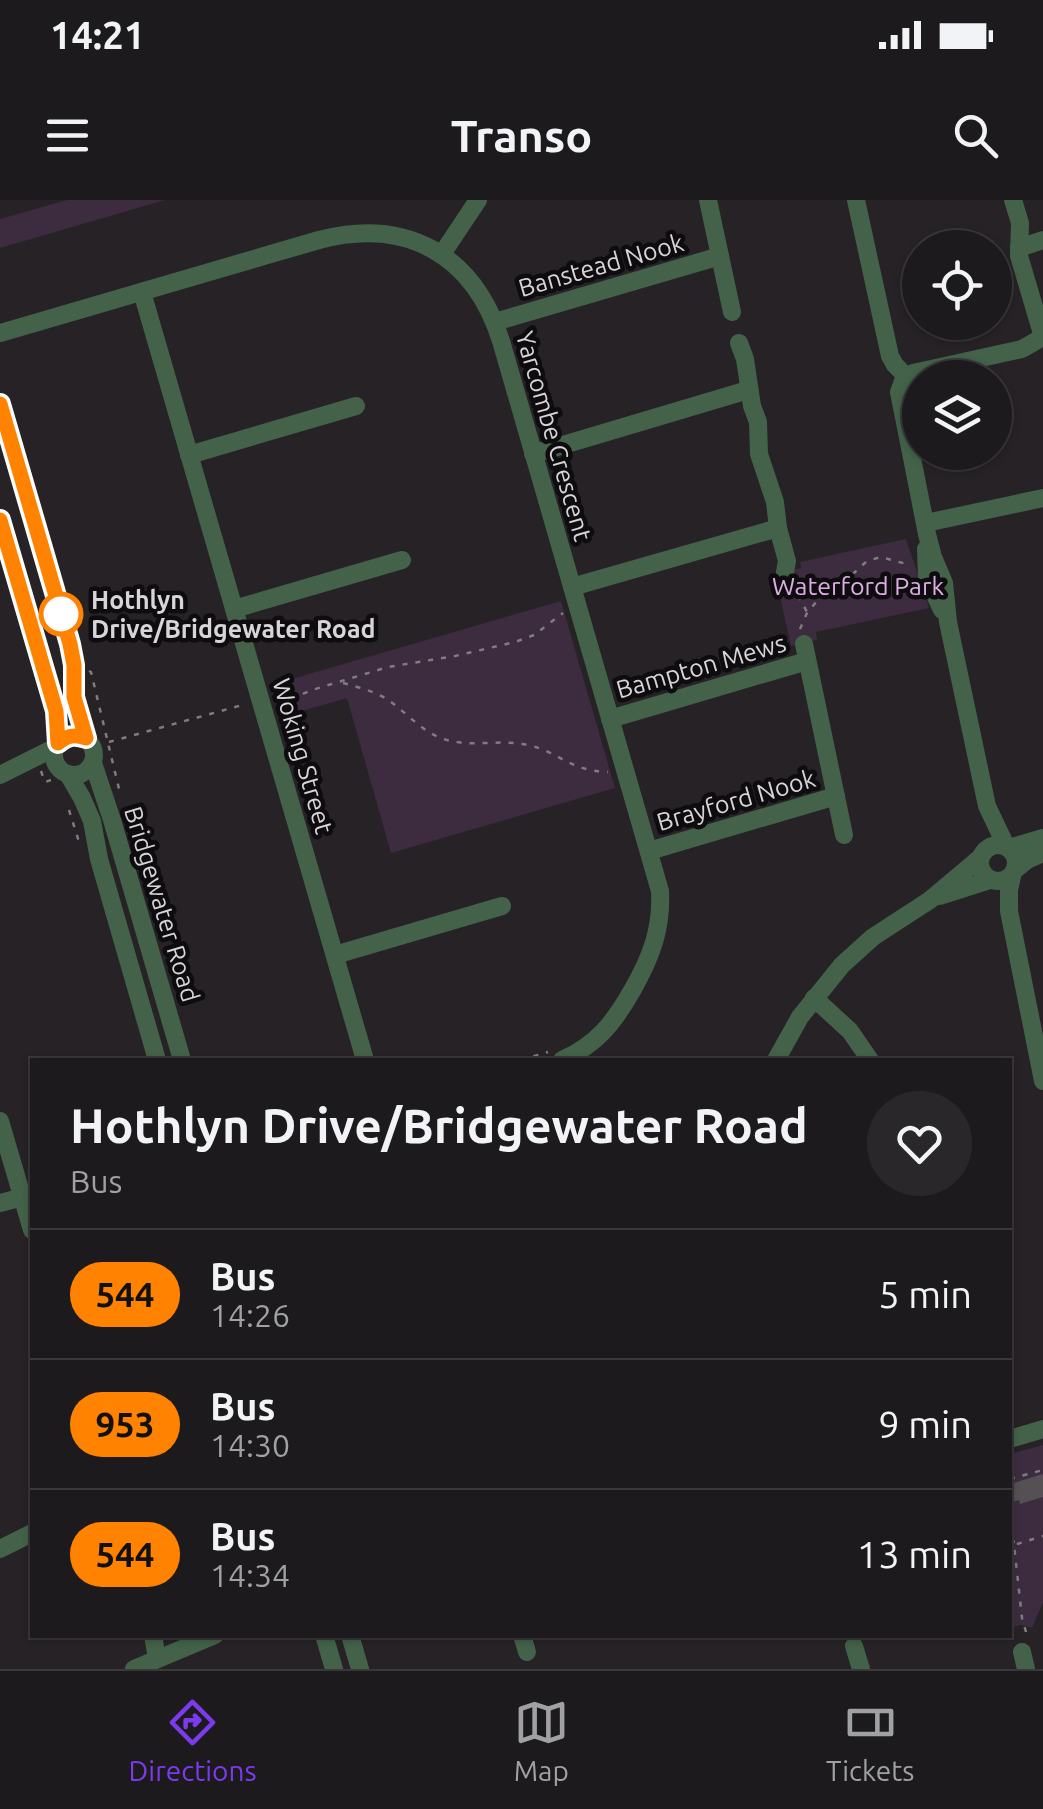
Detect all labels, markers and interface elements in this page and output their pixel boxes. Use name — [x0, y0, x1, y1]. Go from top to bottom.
text: 14:21 — [50, 14, 145, 56]
icon: menu — [40, 108, 95, 163]
icon: search — [948, 108, 1003, 163]
text: Transo — [451, 110, 592, 161]
street label: Banstead Nook — [515, 228, 687, 302]
map controls — [902, 230, 1012, 470]
button: locate — [902, 230, 1012, 340]
street label: Yarcombe Crescent — [511, 328, 597, 544]
button: layers — [902, 360, 1012, 470]
park label: Waterford Park — [772, 572, 944, 600]
place label: Hothlyn Drive/Bridgewater Road — [91, 586, 375, 643]
marker: Hothlyn Drive/Bridgewater Road — [40, 593, 82, 635]
street label: Bampton Mews — [613, 628, 789, 704]
street label: Woking Street — [267, 675, 339, 837]
street label: Brayford Nook — [653, 764, 819, 836]
street label: Bridgewater Road — [119, 803, 205, 1005]
button: heart — [867, 1091, 972, 1196]
text: Hothlyn Drive/Bridgewater Road — [70, 1098, 808, 1152]
text: Bus — [70, 1163, 122, 1199]
text: Bus — [210, 1255, 275, 1297]
text: 5 min — [878, 1273, 972, 1315]
text: 544 — [95, 1274, 155, 1314]
text: 14:26 — [210, 1297, 290, 1333]
text: Bus — [210, 1385, 275, 1427]
text: 9 min — [878, 1403, 972, 1445]
text: 953 — [95, 1404, 155, 1444]
text: 14:30 — [210, 1427, 290, 1463]
text: Bus — [210, 1515, 275, 1557]
text: 13 min — [857, 1533, 972, 1575]
text: 544 — [95, 1534, 155, 1574]
text: 14:34 — [210, 1557, 290, 1593]
tab: Directions — [129, 1695, 257, 1786]
tab: Map — [514, 1695, 569, 1786]
tab: Tickets — [826, 1695, 914, 1786]

